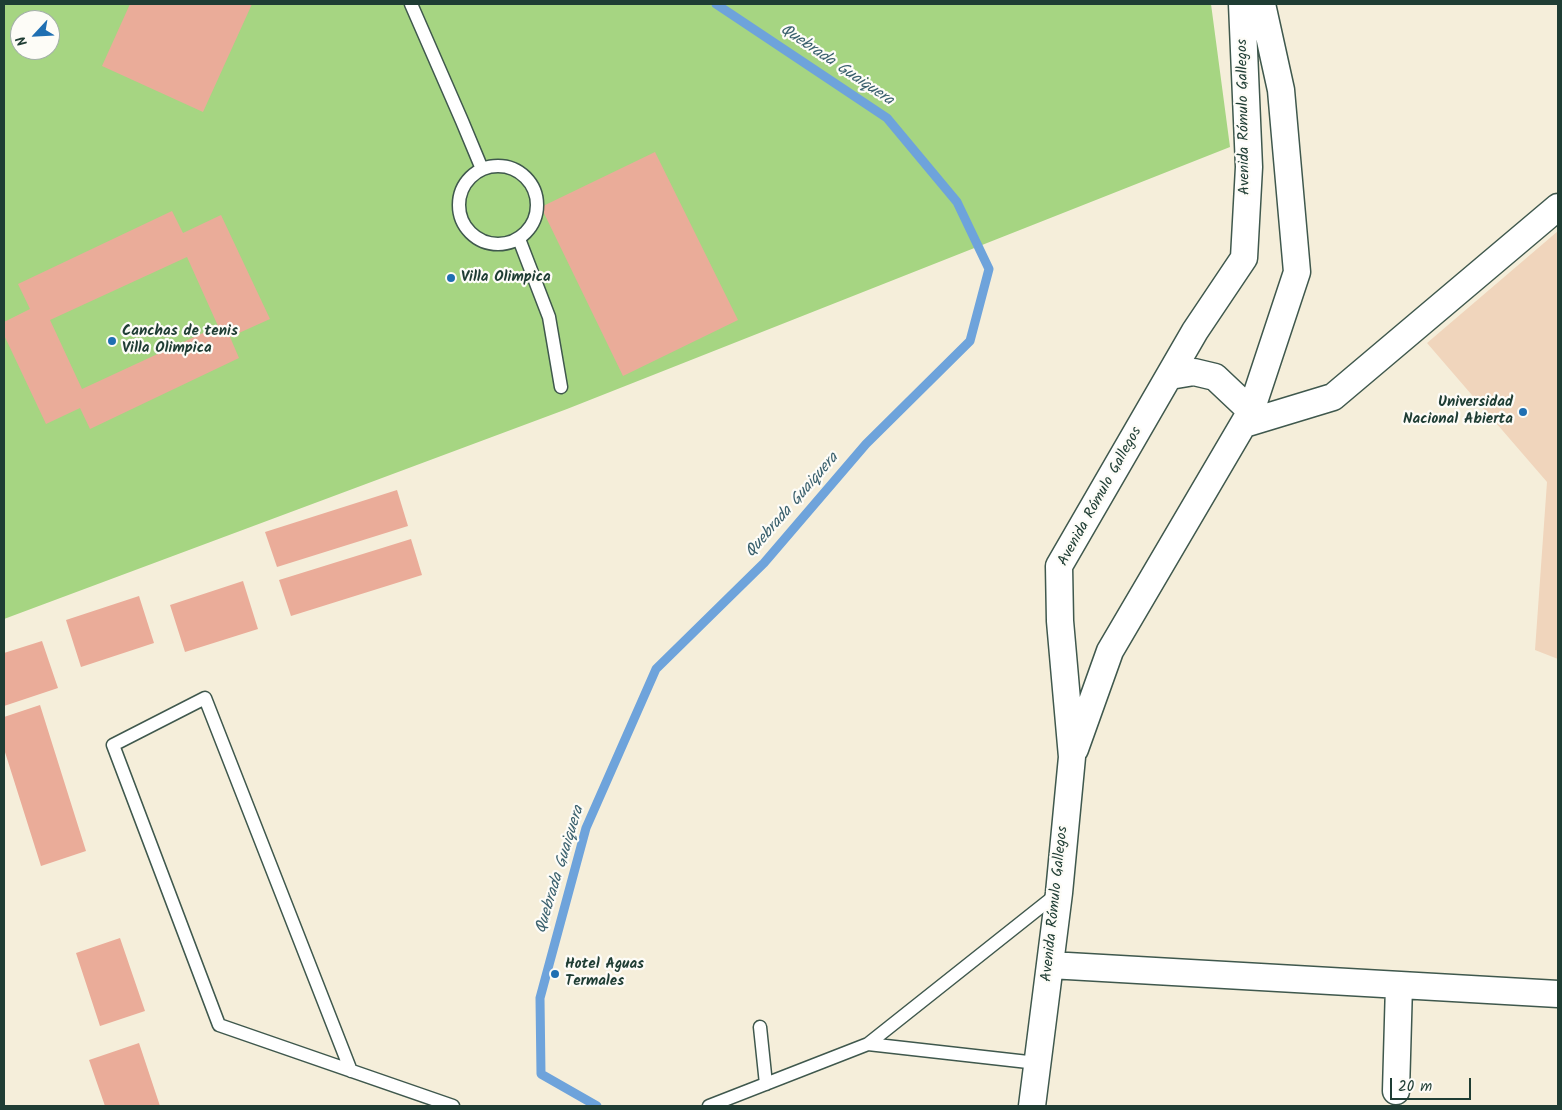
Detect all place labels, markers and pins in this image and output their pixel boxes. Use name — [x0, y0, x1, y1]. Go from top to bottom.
place label: Villa Olimpica — [461, 269, 551, 287]
marker: Villa Olimpica — [445, 272, 457, 284]
place label: Canchas de tenis Villa Olimpica — [122, 323, 238, 358]
marker: Canchas de tenis Villa Olimpica — [106, 335, 118, 347]
place label: Universidad Nacional Abierta — [1403, 394, 1513, 429]
marker: Universidad Nacional Abierta — [1517, 406, 1529, 418]
place label: Hotel Aguas Termales — [565, 956, 644, 991]
marker: Hotel Aguas Termales — [549, 968, 561, 980]

